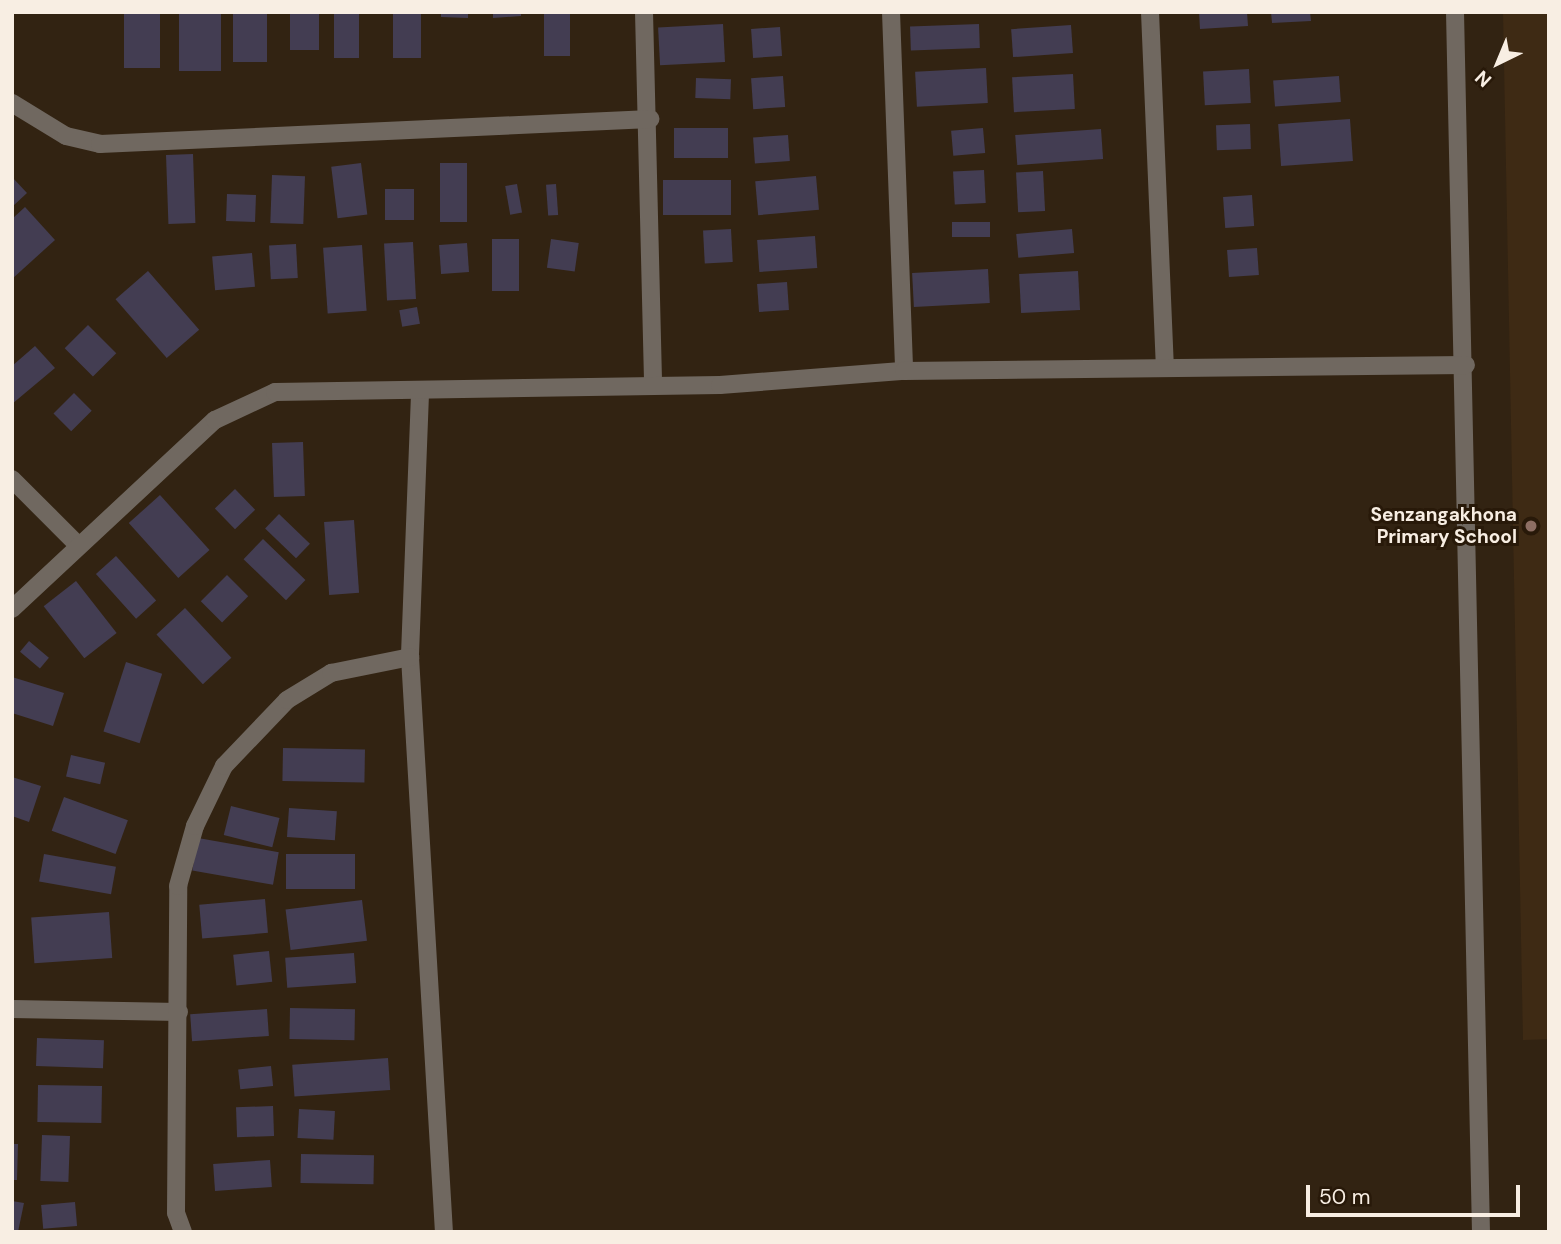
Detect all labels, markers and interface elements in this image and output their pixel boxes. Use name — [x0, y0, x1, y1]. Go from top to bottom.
north arrow — [1463, 28, 1533, 98]
text: N — [1470, 65, 1497, 93]
place label: Senzangakhona Primary School — [1371, 504, 1517, 548]
marker: Senzangakhona Primary School — [1523, 518, 1539, 534]
scale bar — [1309, 1170, 1522, 1214]
text: 50 m — [1319, 1183, 1370, 1211]

